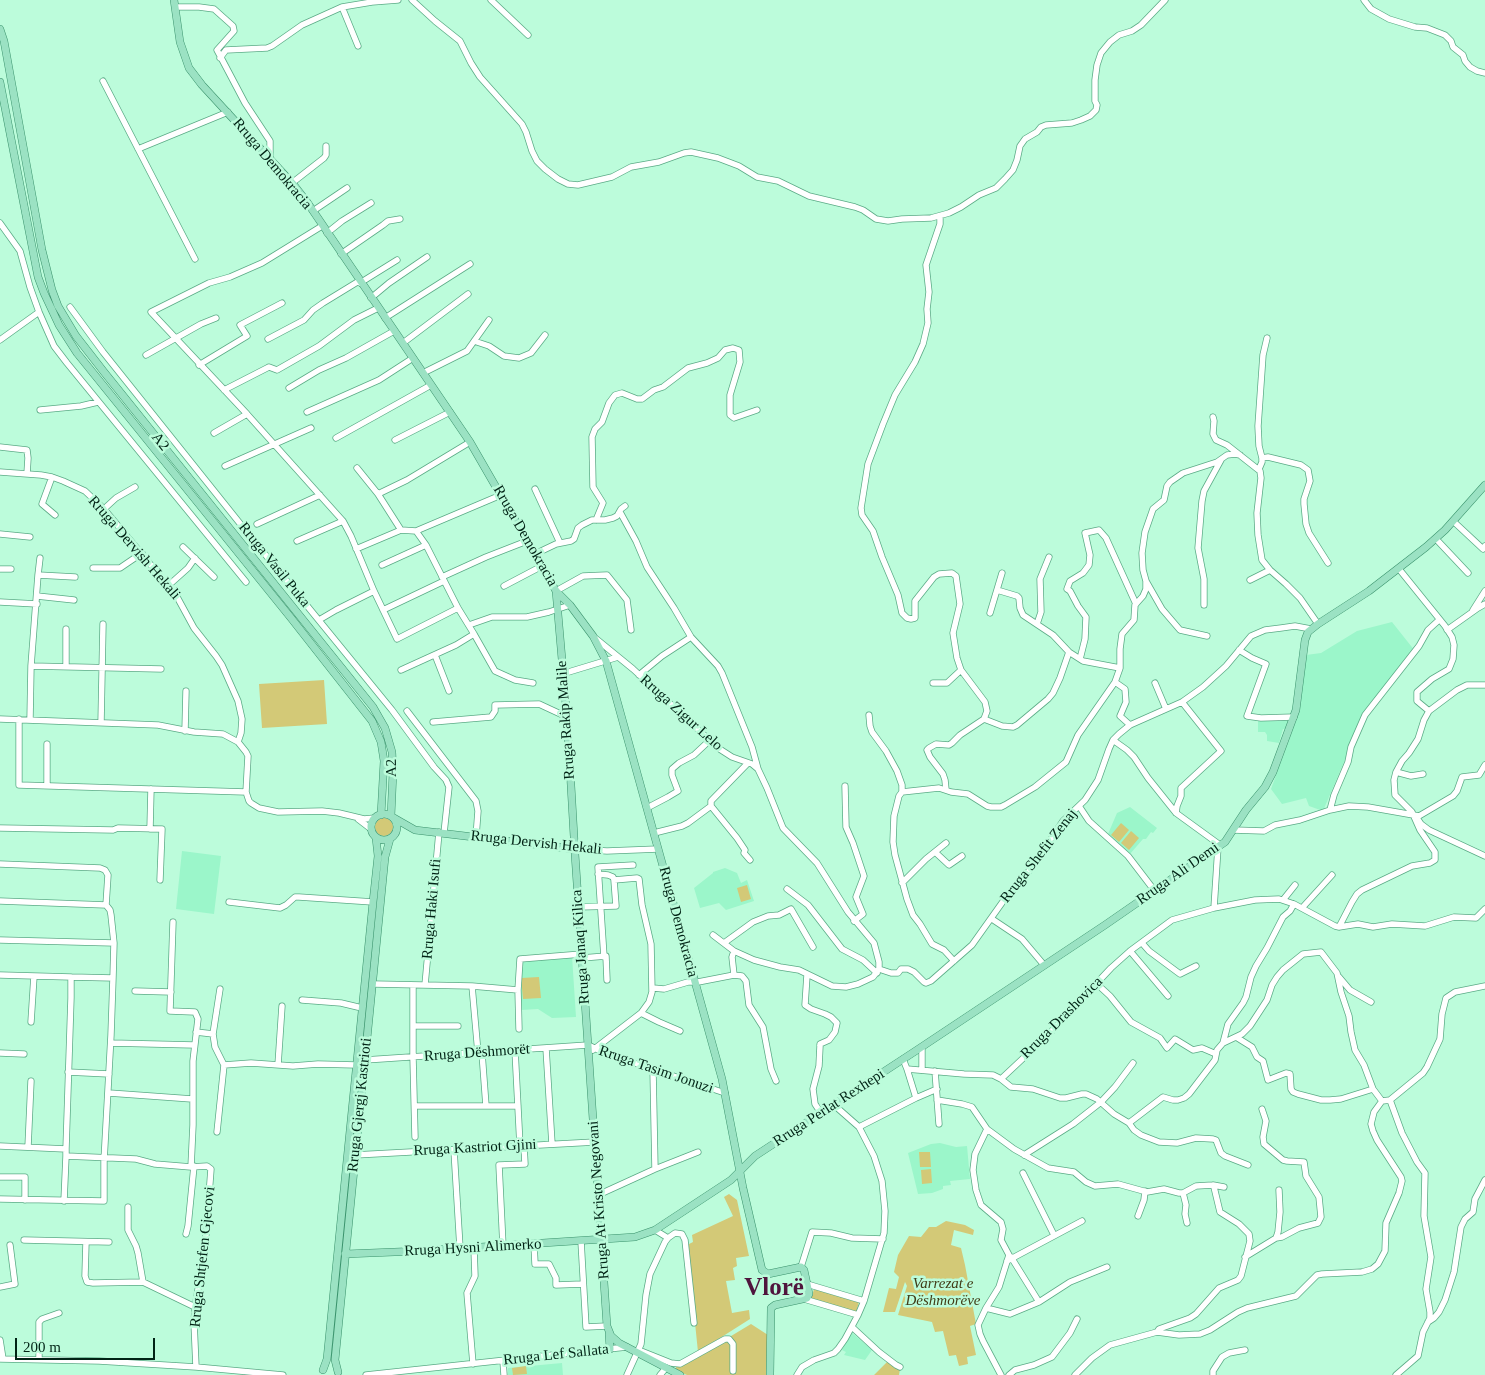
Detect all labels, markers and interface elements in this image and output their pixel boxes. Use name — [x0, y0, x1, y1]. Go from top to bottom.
street label: Rruga Demokracia — [229, 115, 315, 213]
street label: A2 — [147, 429, 173, 455]
street label: Rruga Demokracia — [489, 482, 561, 590]
street label: Rruga Dervish Hekali — [84, 492, 184, 604]
street label: Rruga Vasil Puka — [234, 519, 314, 611]
street label: Rruga Rakip Malile — [553, 660, 579, 780]
street label: Rruga Zigur Lelo — [636, 671, 726, 755]
street label: A2 — [383, 759, 401, 777]
street label: Rruga Shefit Zenaj — [997, 805, 1081, 907]
street label: Rruga Dervish Hekali — [470, 827, 602, 859]
street label: Rruga Ali Demi — [1133, 839, 1223, 909]
street label: Rruga Haki Isufi — [419, 858, 445, 960]
street label: Rruga Demokracia — [655, 865, 701, 979]
street label: Rruga Janaq Kilica — [568, 889, 594, 1005]
street label: Rruga Drashovica — [1017, 973, 1107, 1063]
street label: Rruga Gjergj Kastrioti — [344, 1037, 376, 1173]
street label: Rruga Dëshmorët — [423, 1040, 531, 1066]
street label: Rruga Tasim Jonuzi — [596, 1042, 716, 1098]
street label: Rruga Perlat Rexhepi — [770, 1065, 888, 1151]
street label: Rruga At Kristo Negovani — [584, 1120, 614, 1280]
street label: Rruga Kastriot Gjini — [413, 1136, 537, 1160]
street label: Rruga Shtjefen Gjecovi — [187, 1186, 219, 1328]
street label: Rruga Hysni Alimerko — [404, 1235, 542, 1261]
district label: Vlorë — [744, 1274, 804, 1304]
park label: Varrezat e Dëshmorëve — [906, 1275, 980, 1310]
scale bar — [18, 1328, 158, 1360]
text: 200 m — [23, 1339, 61, 1355]
street label: Rruga Lef Sallata — [502, 1341, 610, 1369]

